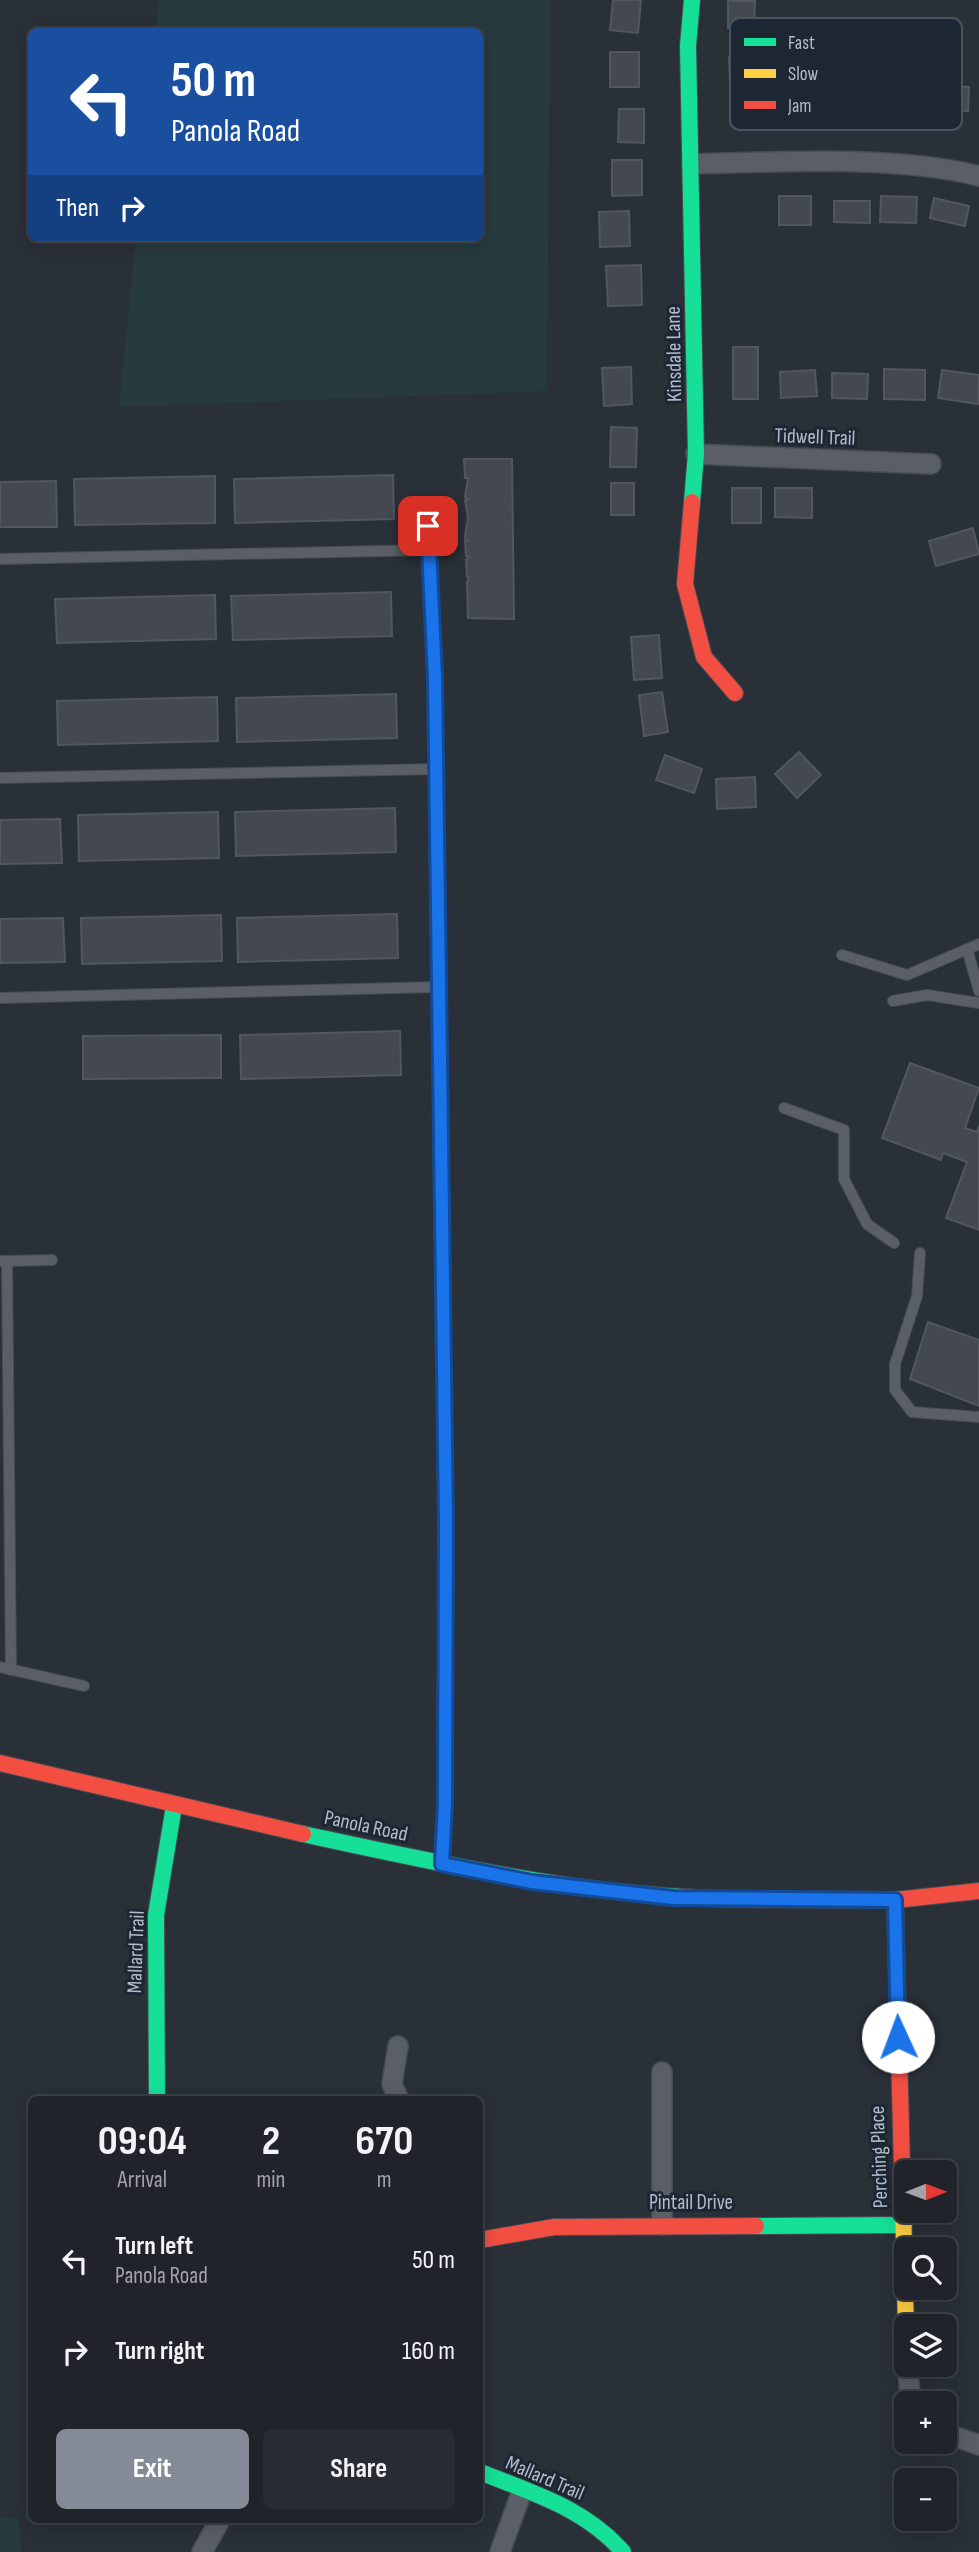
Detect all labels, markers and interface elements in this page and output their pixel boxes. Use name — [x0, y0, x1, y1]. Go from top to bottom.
legend — [730, 18, 962, 130]
text: Fast — [788, 32, 815, 55]
text: 50 m — [171, 52, 256, 111]
icon: left — [56, 56, 147, 147]
text: Slow — [788, 63, 818, 86]
text: Jam — [787, 95, 811, 118]
text: Panola Road — [171, 112, 300, 151]
icon: right — [113, 189, 151, 227]
text: Then — [56, 193, 99, 224]
street label: Kinsdale Lane — [661, 306, 687, 402]
street label: Tidwell Trail — [774, 423, 856, 451]
pin — [398, 496, 458, 556]
icon: arrive — [409, 507, 447, 545]
street label: Panola Road — [322, 1805, 410, 1847]
street label: Mallard Trail — [122, 1910, 150, 1994]
position arrow — [861, 2000, 935, 2074]
street label: Perching Place — [865, 2105, 893, 2209]
text: 09:04 — [98, 2116, 187, 2167]
text: 2 — [262, 2116, 280, 2167]
text: 670 — [355, 2116, 413, 2167]
north arrow — [894, 2160, 957, 2222]
map controls — [894, 2160, 957, 2531]
text: Arrival — [118, 2166, 167, 2194]
text: min — [256, 2166, 285, 2194]
text: m — [377, 2166, 392, 2194]
street label: Pintail Drive — [649, 2190, 733, 2215]
text: Turn left — [115, 2231, 193, 2262]
button: search — [894, 2237, 957, 2300]
icon: left — [56, 2242, 94, 2280]
text: 50 m — [412, 2245, 455, 2276]
text: Panola Road — [115, 2262, 208, 2290]
button: layers — [894, 2314, 957, 2377]
icon: right — [56, 2333, 94, 2371]
text: Turn right — [115, 2336, 204, 2367]
text: 160 m — [402, 2336, 455, 2367]
button: + — [894, 2391, 957, 2454]
button: Exit — [56, 2429, 249, 2509]
button: Share — [263, 2429, 455, 2509]
street label: Mallard Trail — [502, 2450, 588, 2506]
button: − — [894, 2468, 957, 2531]

